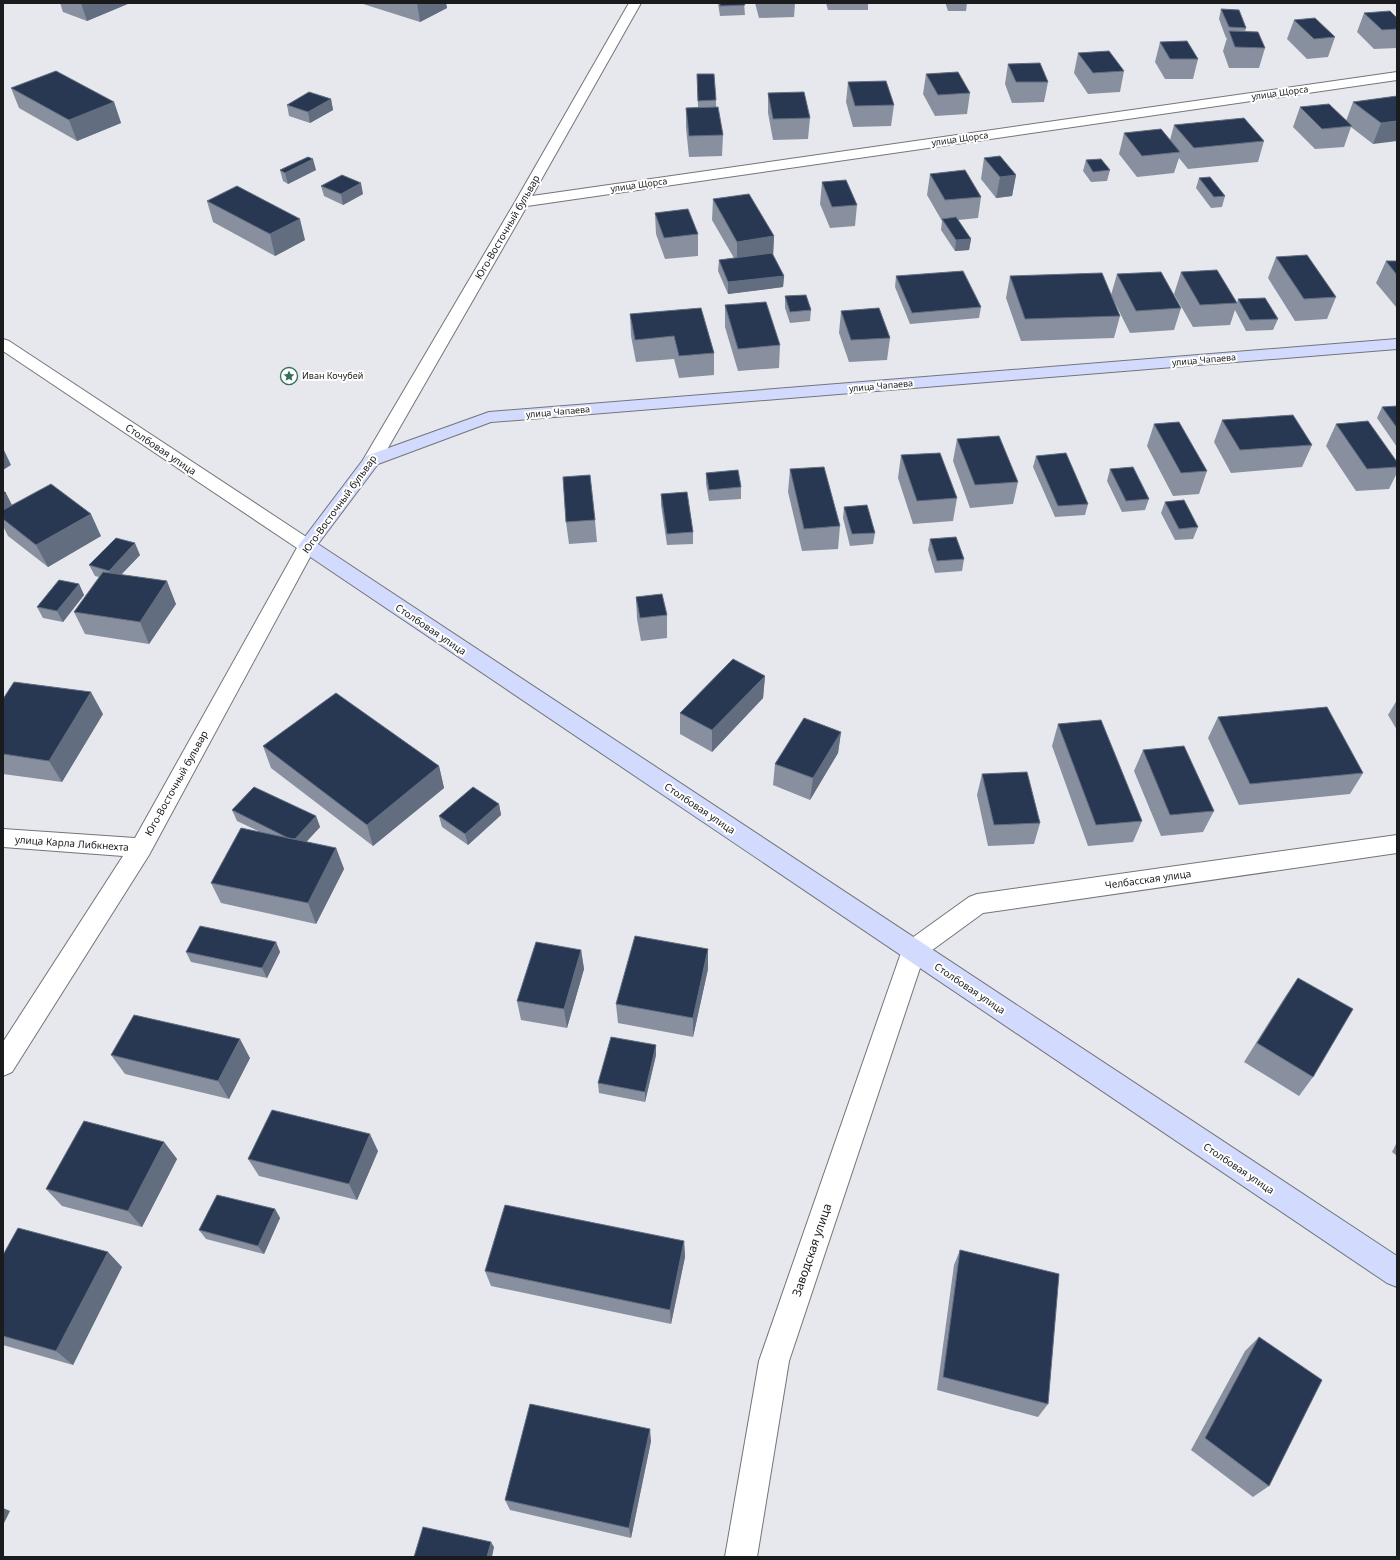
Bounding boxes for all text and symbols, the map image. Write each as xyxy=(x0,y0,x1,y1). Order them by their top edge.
street label: улица Щорса xyxy=(1251,82,1309,103)
street label: улица Щорса xyxy=(931,128,989,149)
street label: Юго-Восточный бульвар xyxy=(471,172,543,282)
street label: улица Щорса xyxy=(610,174,668,195)
street label: улица Чапаева xyxy=(1171,350,1237,369)
place icon: Иван Кочубей xyxy=(279,366,299,386)
place label: Иван Кочубей xyxy=(302,369,363,382)
street label: улица Чапаева xyxy=(848,376,914,395)
street label: улица Чапаева xyxy=(525,402,591,421)
street label: Столбовая улица xyxy=(123,420,199,478)
street label: Юго-Восточный бульвар xyxy=(299,452,379,556)
street label: Столбовая улица xyxy=(393,600,469,658)
street label: Юго-Восточный бульвар xyxy=(141,728,211,838)
street label: Столбовая улица xyxy=(662,779,738,837)
street label: улица Карла Либкнехта xyxy=(15,832,129,854)
street label: Челбасская улица xyxy=(1104,866,1192,892)
street label: Столбовая улица xyxy=(932,959,1008,1017)
street label: Столбовая улица xyxy=(1201,1139,1277,1197)
street label: Заводская улица xyxy=(788,1201,835,1299)

